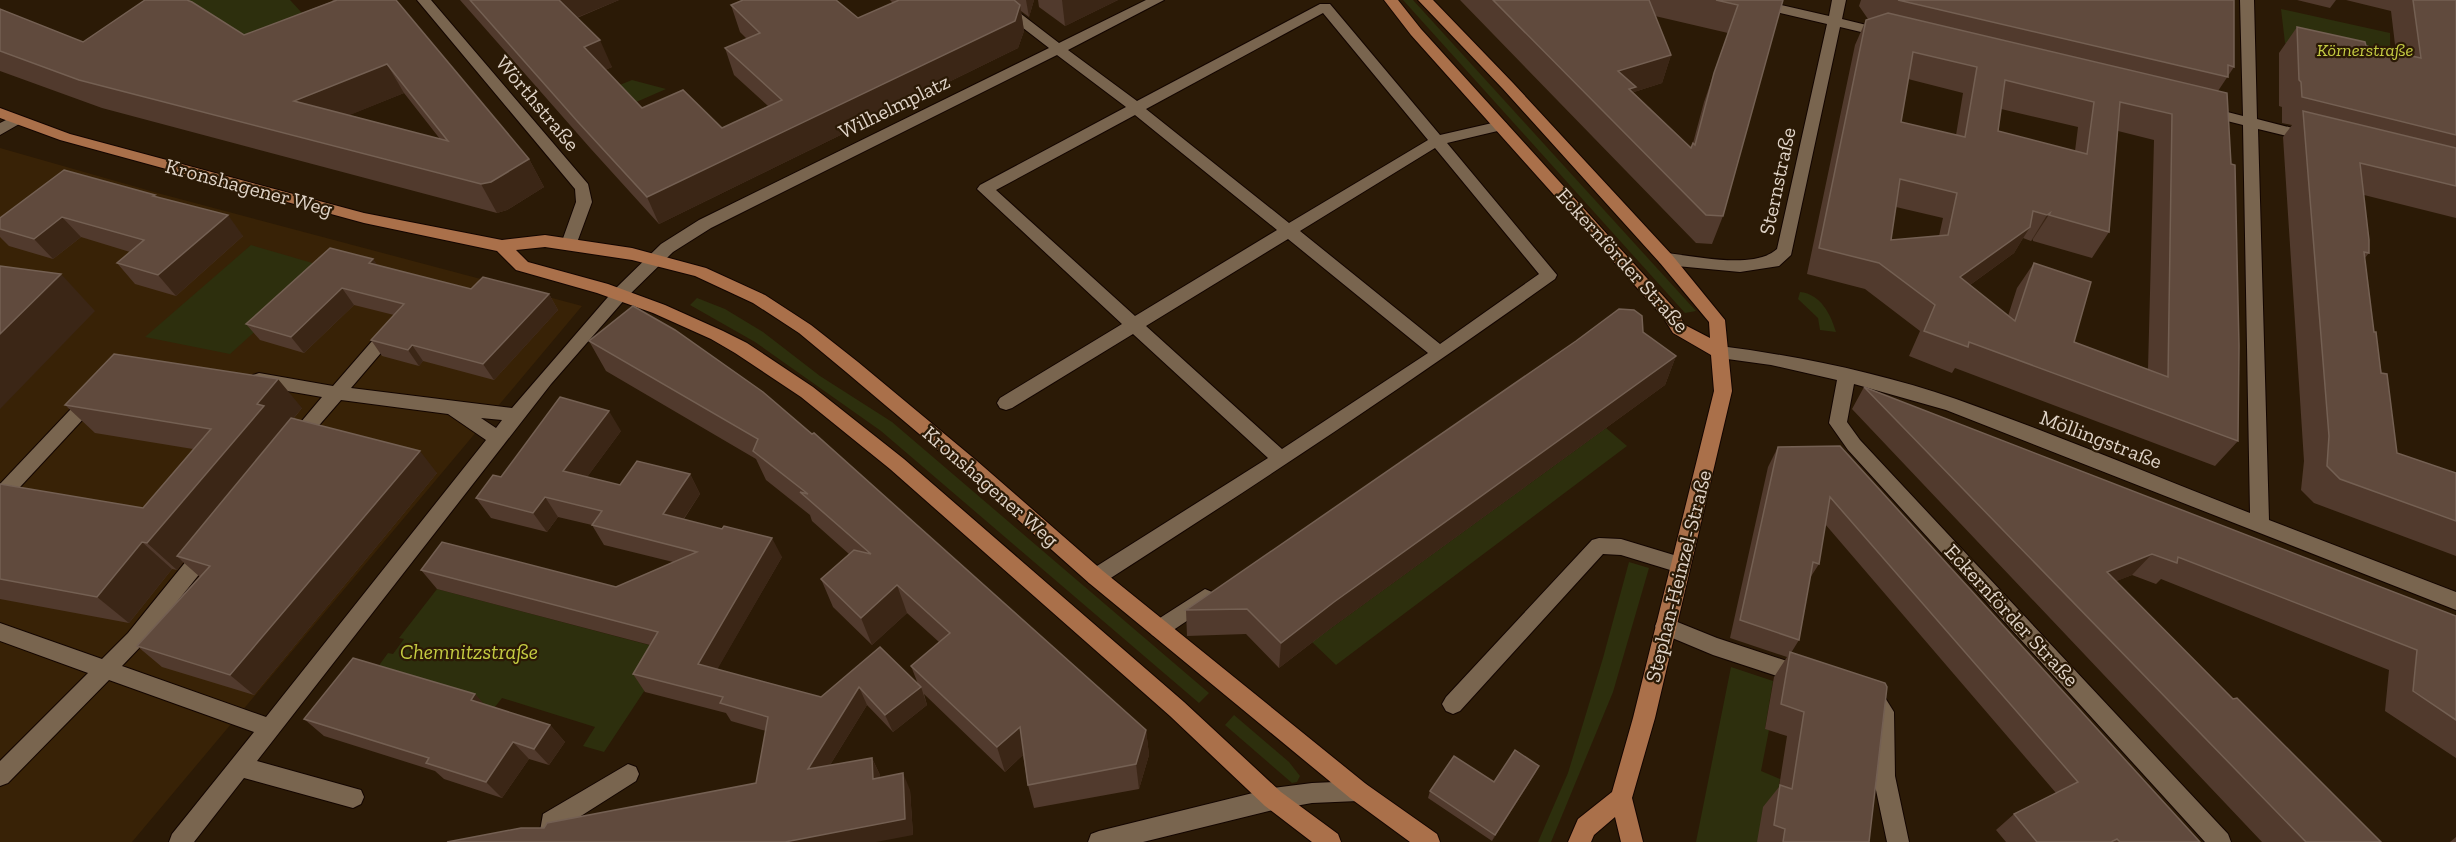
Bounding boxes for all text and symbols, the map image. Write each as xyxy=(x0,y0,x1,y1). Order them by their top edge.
park label: Körnerstraße xyxy=(2317,39,2413,61)
street label: Wörthstraße xyxy=(491,50,585,156)
street label: Wilhelmplatz xyxy=(834,68,954,144)
street label: Sternstraße xyxy=(1753,125,1801,237)
street label: Kronshagener Weg xyxy=(163,153,336,221)
street label: Eckernförder Straße xyxy=(1552,183,1694,337)
street label: Möllingstraße xyxy=(2036,404,2166,474)
street label: Kronshagener Weg xyxy=(918,420,1065,552)
street label: Stephan-Heinzel-Straße xyxy=(1640,467,1716,685)
street label: Eckernförder Straße xyxy=(1940,539,2085,692)
park label: Chemnitzstraße xyxy=(400,639,538,664)

